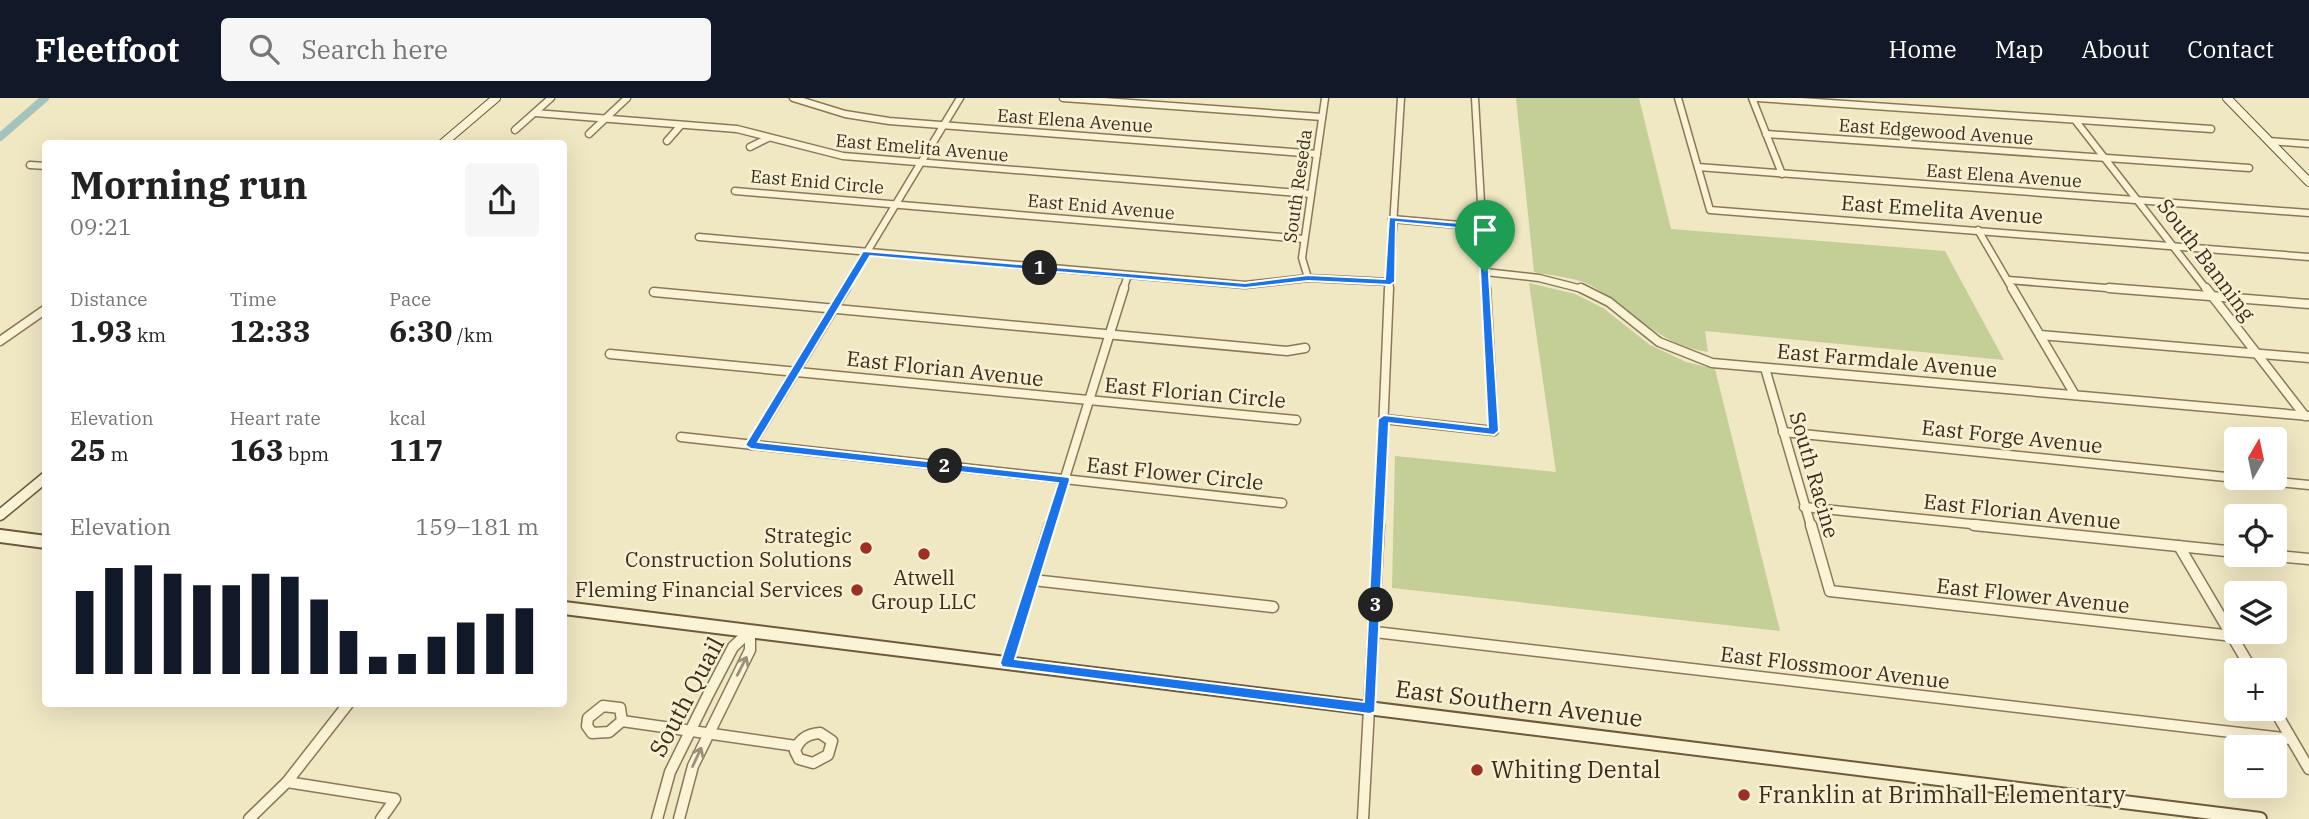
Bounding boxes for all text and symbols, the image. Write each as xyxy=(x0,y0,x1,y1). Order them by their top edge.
search box xyxy=(221,18,711,81)
text: Fleetfoot xyxy=(35,28,179,71)
icon: search xyxy=(245,30,283,68)
text: Search here xyxy=(301,32,448,66)
text: Home xyxy=(1889,33,1957,65)
text: Map xyxy=(1995,33,2043,65)
text: About xyxy=(2081,33,2149,65)
text: Contact xyxy=(2187,33,2274,65)
street label: East Elena Avenue xyxy=(996,104,1154,137)
street label: East Edgewood Avenue xyxy=(1838,113,2034,150)
street label: South Reseda xyxy=(1278,127,1317,244)
street label: East Emelita Avenue xyxy=(835,128,1010,167)
street label: East Elena Avenue xyxy=(1925,159,2083,192)
text: Morning run xyxy=(70,160,308,209)
button: share xyxy=(465,163,539,237)
street label: East Enid Circle xyxy=(749,164,885,199)
street label: East Emelita Avenue xyxy=(1840,188,2044,230)
street label: East Enid Avenue xyxy=(1026,189,1176,224)
street label: South Banning xyxy=(2152,193,2262,327)
pin xyxy=(1455,200,1515,272)
text: 09:21 xyxy=(70,211,132,241)
icon: arrive xyxy=(1466,211,1504,249)
pin: 1 xyxy=(1023,250,1058,286)
text: 1 xyxy=(1034,255,1045,279)
text: Distance xyxy=(70,287,148,311)
text: Time xyxy=(230,287,276,311)
text: Pace xyxy=(389,287,431,311)
text: 1.93 xyxy=(70,311,132,350)
text: 12:33 xyxy=(230,311,311,350)
text: 6:30 xyxy=(389,311,452,350)
text: km xyxy=(132,323,166,347)
text: /km xyxy=(452,323,493,347)
street label: East Farmdale Avenue xyxy=(1776,336,1998,384)
street label: East Florian Avenue xyxy=(845,344,1045,392)
street label: East Florian Circle xyxy=(1103,370,1287,414)
text: Elevation xyxy=(70,406,154,430)
text: Heart rate xyxy=(230,406,321,430)
text: kcal xyxy=(389,406,426,430)
street label: South Racine xyxy=(1784,408,1846,541)
street label: East Forge Avenue xyxy=(1920,413,2104,459)
north arrow xyxy=(2224,427,2287,490)
map controls xyxy=(2224,427,2287,798)
text: 25 xyxy=(70,430,106,469)
text: 163 xyxy=(230,430,284,469)
text: 117 xyxy=(389,430,443,469)
text: m xyxy=(106,442,129,466)
text: bpm xyxy=(284,442,329,466)
pin: 2 xyxy=(928,448,962,484)
street label: East Flower Circle xyxy=(1085,450,1265,496)
text: 2 xyxy=(939,453,950,477)
street label: East Florian Avenue xyxy=(1922,487,2122,535)
button: locate xyxy=(2224,504,2287,567)
text: Elevation xyxy=(70,511,171,541)
text: 159–181 m xyxy=(415,511,539,541)
place label: Strategic Construction Solutions xyxy=(625,521,852,573)
marker: Strategic Construction Solutions xyxy=(858,540,874,556)
marker: Atwell Group LLC xyxy=(916,546,932,562)
place label: Atwell Group LLC xyxy=(871,563,977,615)
street label: East Flower Avenue xyxy=(1935,571,2131,619)
place label: Fleming Financial Services xyxy=(575,575,843,603)
button: layers xyxy=(2224,581,2287,644)
marker: Fleming Financial Services xyxy=(849,582,865,598)
pin: 3 xyxy=(1358,588,1394,622)
text: 3 xyxy=(1370,592,1381,616)
street label: South Quail xyxy=(641,631,731,762)
street label: East Flossmoor Avenue xyxy=(1719,639,1951,695)
one-way arrow xyxy=(735,656,749,677)
button: + xyxy=(2224,658,2287,721)
street label: East Southern Avenue xyxy=(1394,672,1645,734)
button: − xyxy=(2224,735,2287,798)
one-way arrow xyxy=(691,747,704,768)
place label: Whiting Dental xyxy=(1491,753,1661,785)
marker: Whiting Dental xyxy=(1469,762,1485,778)
place label: Franklin at Brimhall Elementary xyxy=(1758,778,2126,810)
marker: Franklin at Brimhall Elementary xyxy=(1736,787,1752,803)

